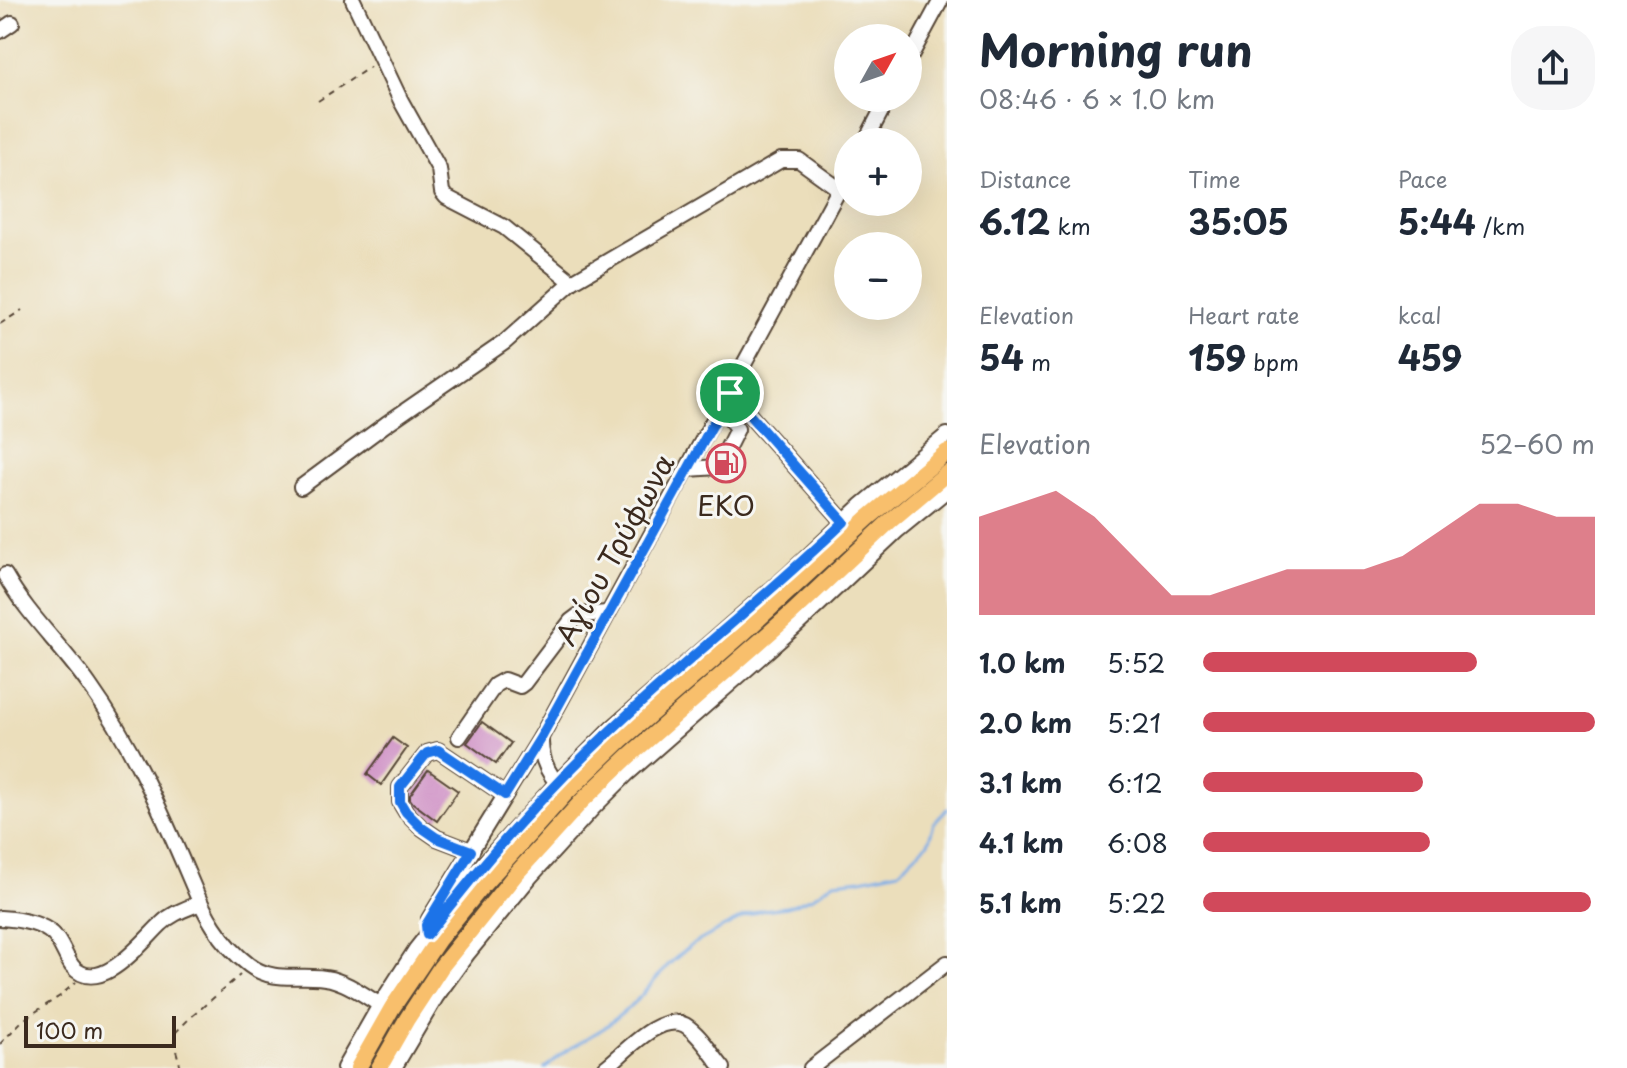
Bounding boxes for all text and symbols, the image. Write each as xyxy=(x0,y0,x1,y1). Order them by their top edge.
text: Morning run xyxy=(979,16,1253,82)
north arrow xyxy=(834,24,922,112)
map controls xyxy=(834,24,922,320)
button: share xyxy=(1511,26,1595,110)
text: 08:46 · 6 × 1.0 km xyxy=(979,79,1215,118)
button: + xyxy=(834,128,922,216)
text: Distance xyxy=(979,162,1071,195)
text: Time xyxy=(1188,162,1240,195)
text: Pace xyxy=(1398,162,1447,195)
text: 6.12 xyxy=(979,195,1050,247)
text: 35:05 xyxy=(1188,195,1289,247)
text: 5:44 xyxy=(1398,195,1476,247)
text: km xyxy=(1050,209,1091,242)
text: /km xyxy=(1476,209,1525,242)
button: − xyxy=(834,232,922,320)
text: Elevation xyxy=(979,298,1074,331)
text: Heart rate xyxy=(1188,298,1299,331)
text: kcal xyxy=(1398,298,1442,331)
text: 54 xyxy=(979,331,1024,383)
text: 159 xyxy=(1188,331,1246,383)
text: 459 xyxy=(1398,331,1462,383)
text: m xyxy=(1024,345,1051,378)
text: bpm xyxy=(1246,345,1299,378)
pin xyxy=(696,359,764,427)
icon: arrive xyxy=(708,371,752,415)
text: Elevation xyxy=(979,424,1091,463)
text: 52–60 m xyxy=(1479,424,1595,463)
fuel station icon: EKO xyxy=(705,442,747,484)
street label: Αγίου Τρύφωνα xyxy=(544,445,684,653)
place label: EKO xyxy=(697,483,755,526)
text: 1.0 km xyxy=(979,643,1066,682)
text: 5:52 xyxy=(1107,643,1165,682)
text: 2.0 km xyxy=(979,703,1072,742)
text: 5:21 xyxy=(1107,703,1161,742)
text: 3.1 km xyxy=(979,763,1062,802)
text: 6:12 xyxy=(1107,763,1163,802)
text: 4.1 km xyxy=(979,823,1064,862)
text: 6:08 xyxy=(1107,823,1168,862)
text: 5.1 km xyxy=(979,883,1062,922)
text: 5:22 xyxy=(1107,883,1166,922)
scale bar xyxy=(24,1012,176,1048)
text: 100 m xyxy=(36,1013,103,1046)

